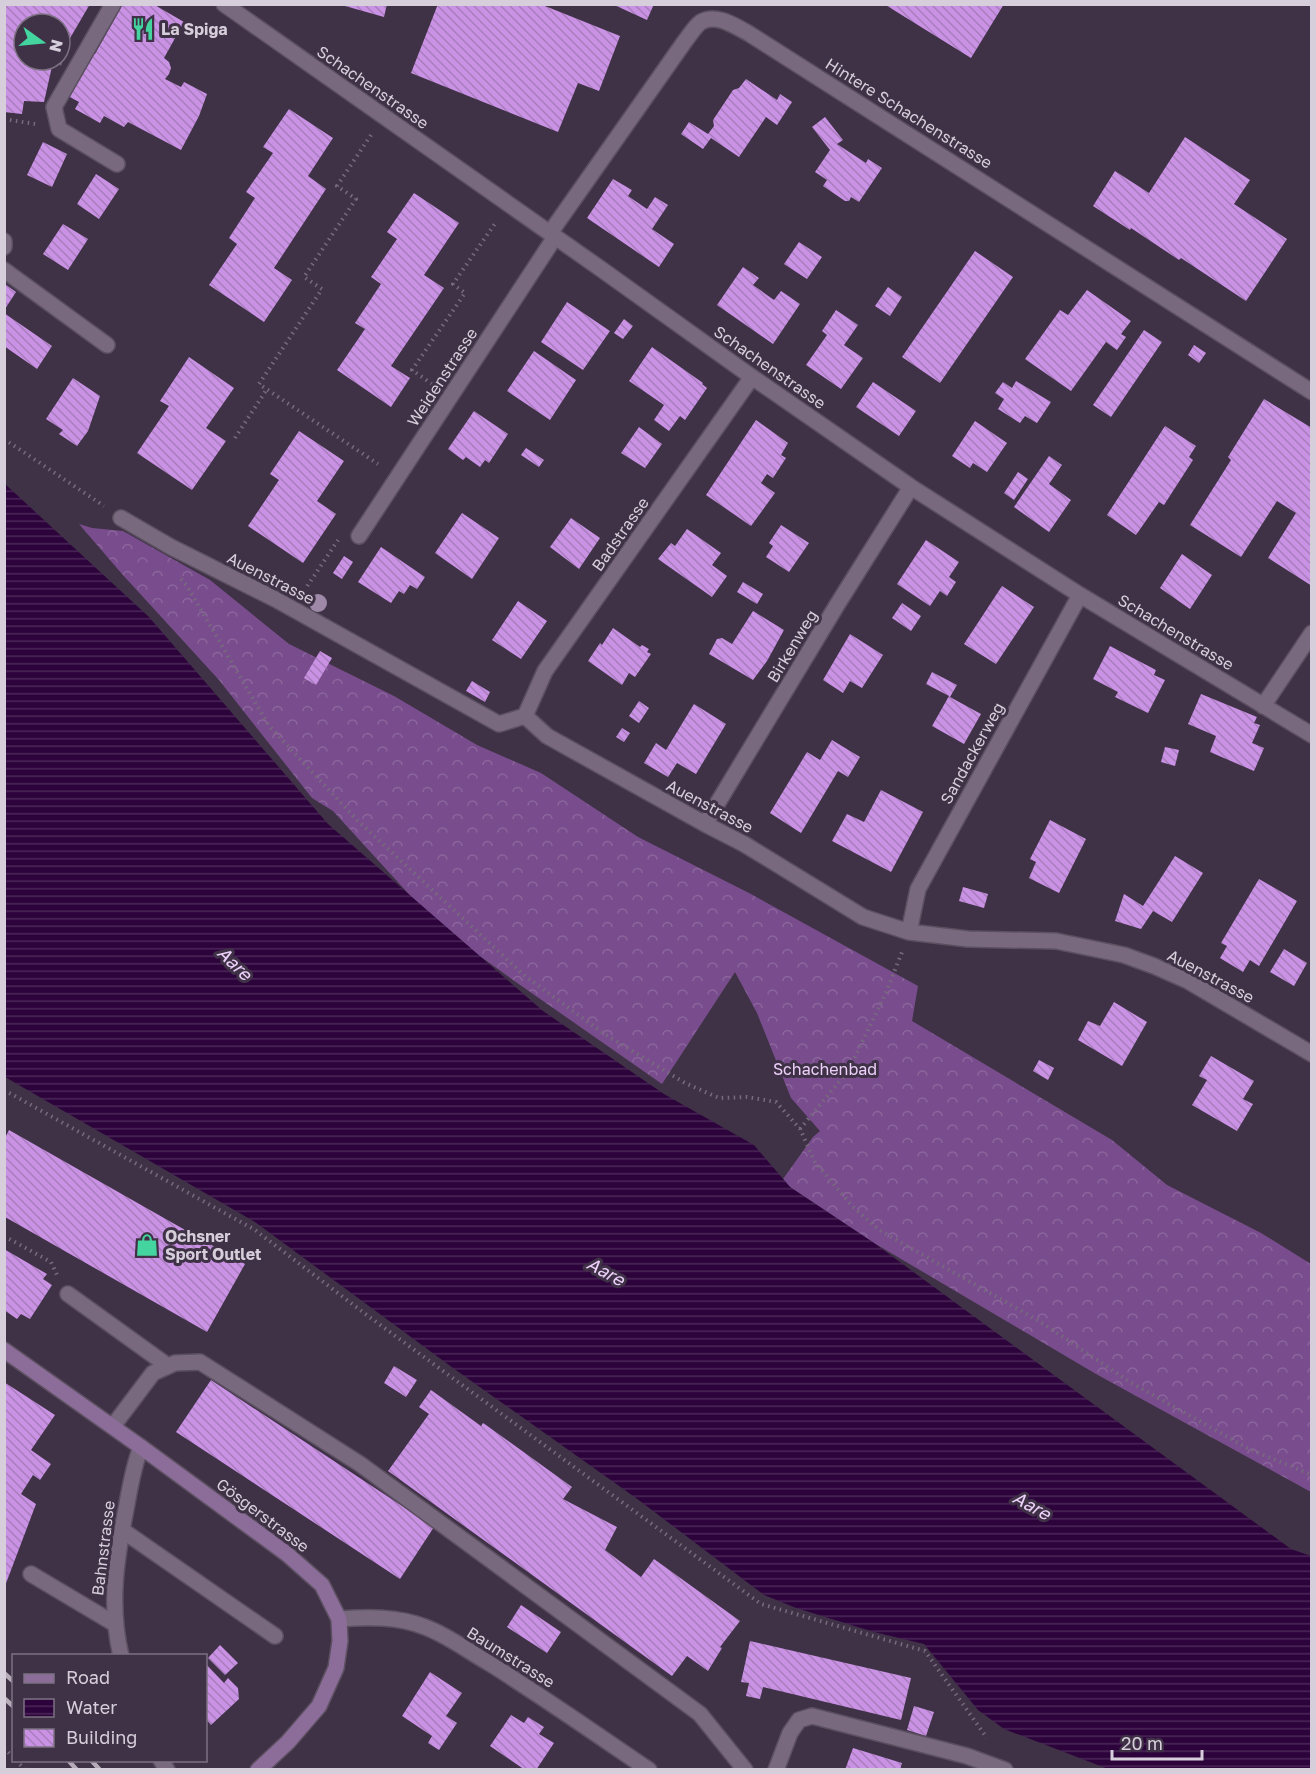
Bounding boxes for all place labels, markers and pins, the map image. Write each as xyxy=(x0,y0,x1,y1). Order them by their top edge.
restaurant icon: La Spiga xyxy=(130,16,156,42)
place label: La Spiga xyxy=(161,19,228,39)
place label: Ochsner Sport Outlet xyxy=(165,1226,261,1264)
shop icon: Ochsner Sport Outlet xyxy=(134,1232,160,1258)

